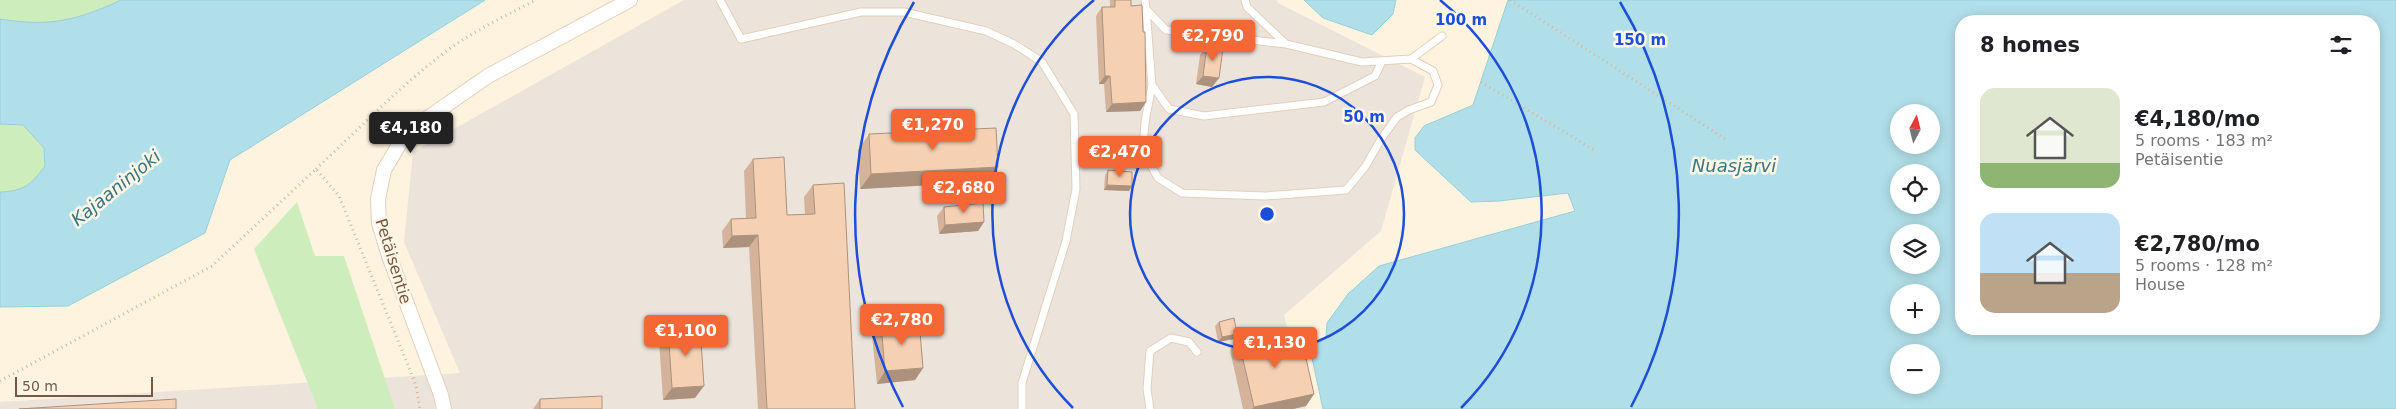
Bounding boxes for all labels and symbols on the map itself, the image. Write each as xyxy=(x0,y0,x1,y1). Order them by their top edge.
text: 100 m xyxy=(1435,11,1487,29)
pin: €2,790 xyxy=(1172,20,1254,62)
text: 150 m xyxy=(1614,31,1666,49)
north arrow xyxy=(1890,104,1940,154)
pin: €1,270 xyxy=(892,108,974,151)
text: 50 m xyxy=(1343,108,1385,126)
pin: €4,180 xyxy=(370,112,452,154)
pin: €2,470 xyxy=(1079,136,1161,178)
water label: Kajaaninjoki xyxy=(67,145,164,230)
water label: Nuasjärvi xyxy=(1692,155,1776,176)
pin: €2,680 xyxy=(923,172,1005,214)
centre of rings xyxy=(1258,205,1276,223)
street label: Petäisentie xyxy=(372,216,416,306)
pin: €2,780 xyxy=(861,304,943,346)
pin: €1,100 xyxy=(645,314,727,357)
pin: €1,130 xyxy=(1234,326,1316,369)
scale bar xyxy=(15,374,152,397)

